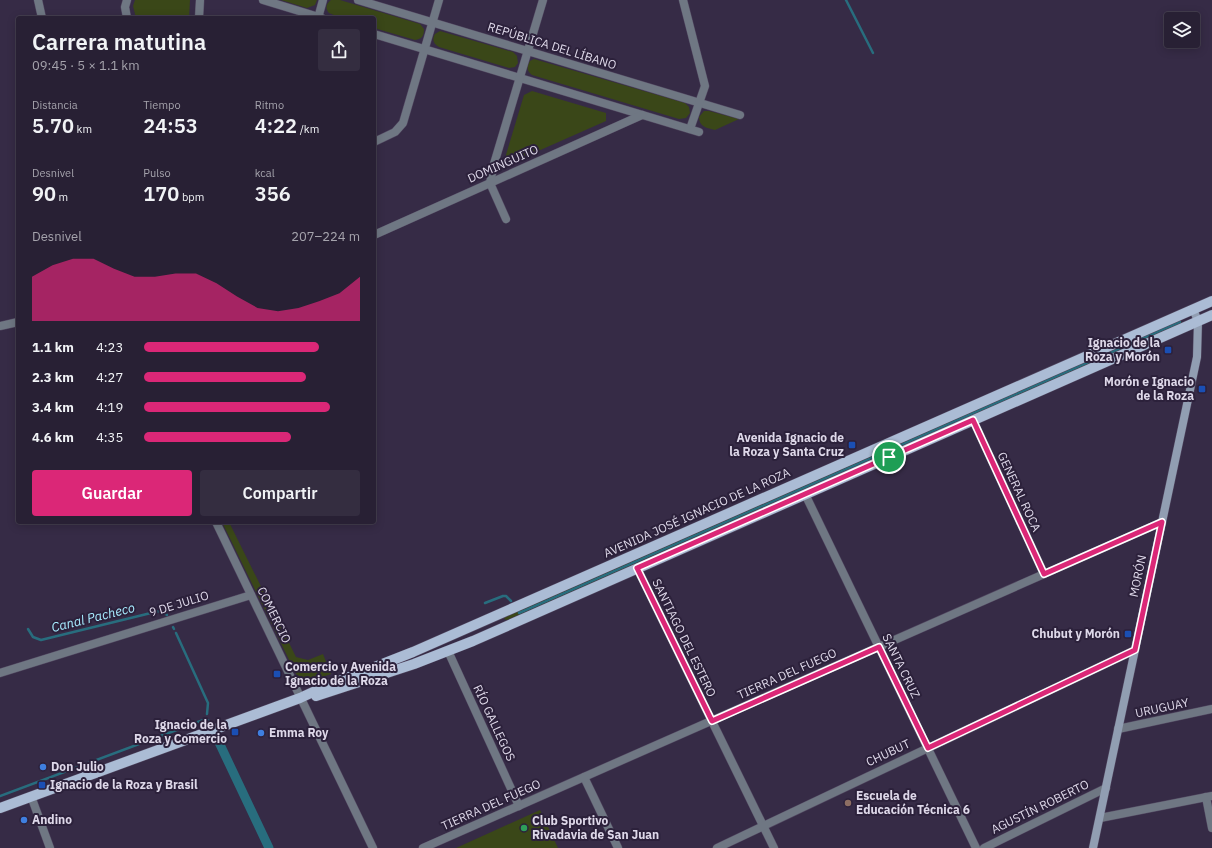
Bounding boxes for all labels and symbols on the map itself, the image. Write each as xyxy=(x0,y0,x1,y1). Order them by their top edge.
street label: REPÚBLICA DEL LÍBANO xyxy=(486,19,618,72)
street label: DOMINGUITO xyxy=(465,141,541,186)
place label: Ignacio de la Roza y Morón xyxy=(1085,335,1160,364)
marker: Ignacio de la Roza y Morón xyxy=(1163,345,1173,355)
place label: Morón e Ignacio de la Roza xyxy=(1104,374,1194,403)
marker: Morón e Ignacio de la Roza xyxy=(1197,384,1207,394)
place label: Avenida Ignacio de la Roza y Santa Cruz xyxy=(729,430,844,459)
marker: Avenida Ignacio de la Roza y Santa Cruz xyxy=(847,440,857,450)
pin xyxy=(872,440,906,474)
street label: GENERAL ROCA xyxy=(994,450,1045,534)
street label: AVENIDA JOSÉ IGNACIO DE LA ROZA xyxy=(601,464,793,561)
street label: MORÓN xyxy=(1126,553,1149,598)
street label: SANTIAGO DEL ESTERO xyxy=(649,576,720,699)
street label: COMERCIO xyxy=(254,584,295,645)
street label: 9 DE JULIO xyxy=(147,587,210,620)
water label: Canal Pacheco xyxy=(50,599,137,636)
place label: Chubut y Morón xyxy=(1031,626,1120,641)
marker: Chubut y Morón xyxy=(1123,629,1133,639)
street label: SANTA CRUZ xyxy=(879,631,924,700)
street label: TIERRA DEL FUEGO xyxy=(735,645,839,702)
place label: Comercio y Avenida Ignacio de la Roza xyxy=(285,659,396,688)
marker: Comercio y Avenida Ignacio de la Roza xyxy=(272,669,282,679)
street label: RÍO GALLEGOS xyxy=(470,682,519,763)
street label: URUGUAY xyxy=(1134,695,1190,720)
place label: Ignacio de la Roza y Comercio xyxy=(134,717,227,746)
place label: Emma Roy xyxy=(269,725,329,740)
marker: Ignacio de la Roza y Comercio xyxy=(230,727,240,737)
marker: Emma Roy xyxy=(256,728,266,738)
street label: CHUBUT xyxy=(863,736,912,769)
place label: Don Julio xyxy=(51,759,104,774)
marker: Don Julio xyxy=(38,762,48,772)
street label: TIERRA DEL FUEGO xyxy=(439,776,543,833)
street label: AGUSTÍN ROBERTO xyxy=(988,776,1091,837)
place label: Ignacio de la Roza y Brasil xyxy=(50,777,198,792)
marker: Ignacio de la Roza y Brasil xyxy=(37,780,47,790)
place label: Escuela de Educación Técnica 6 xyxy=(856,788,970,817)
marker: Escuela de Educación Técnica 6 xyxy=(843,798,853,808)
place label: Andino xyxy=(32,812,72,827)
place label: Club Sportivo Rivadavia de San Juan xyxy=(532,813,659,842)
marker: Andino xyxy=(19,815,29,825)
marker: Club Sportivo Rivadavia de San Juan xyxy=(519,823,529,833)

